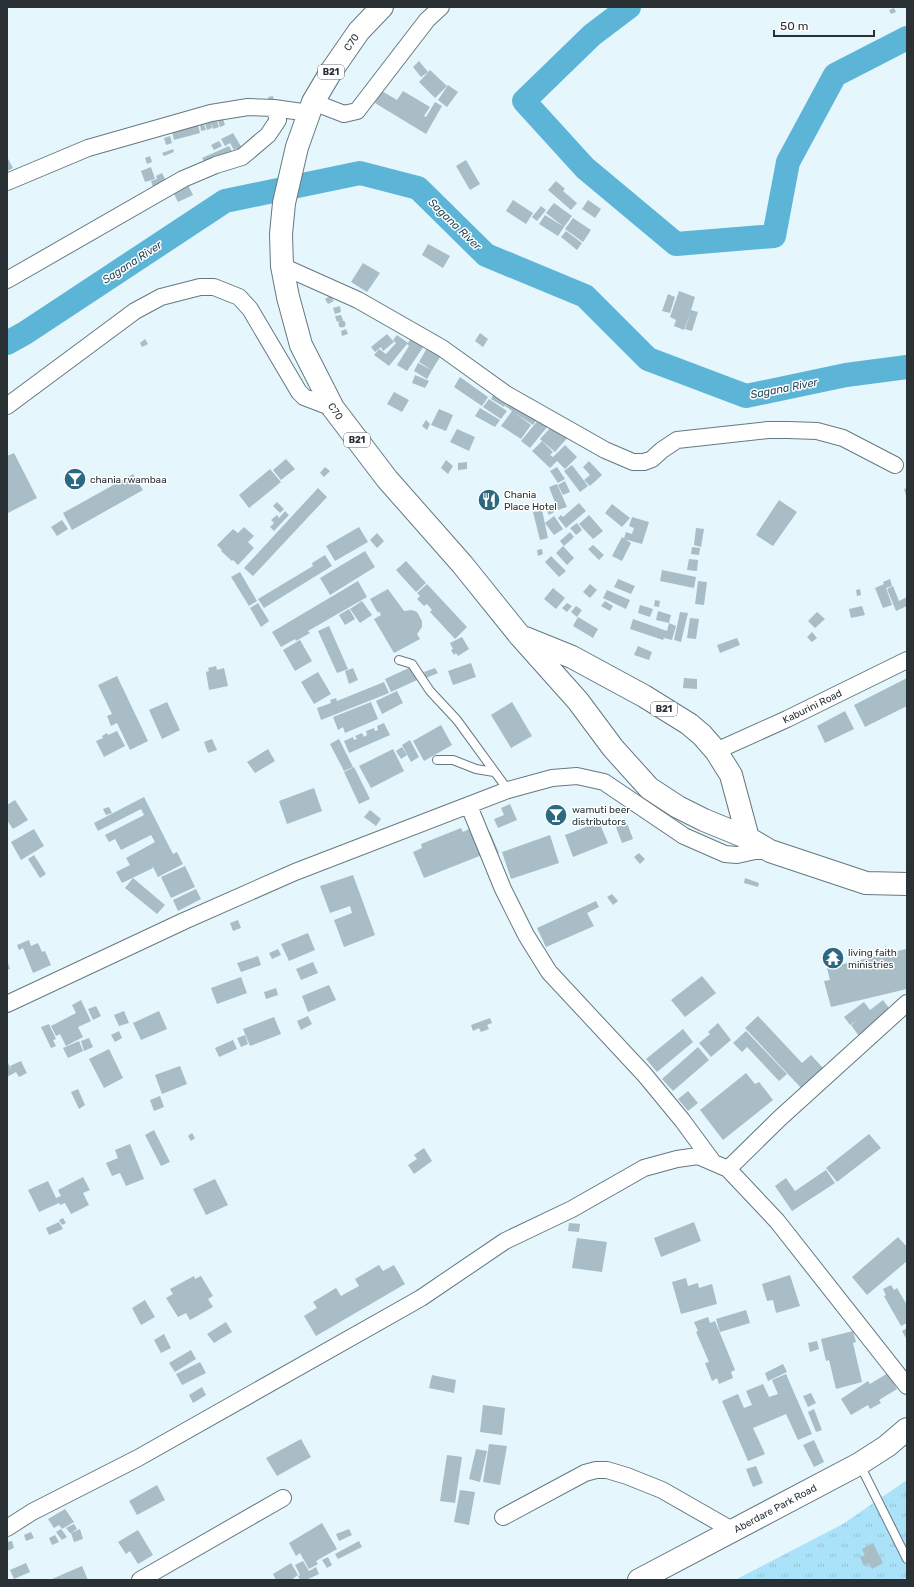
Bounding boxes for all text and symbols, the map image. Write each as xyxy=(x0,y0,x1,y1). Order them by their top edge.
scale bar xyxy=(774,12,874,38)
text: 50 m xyxy=(780,19,808,33)
street label: C70 xyxy=(342,32,362,53)
road number: B21 xyxy=(318,65,344,79)
water label: Sagana River xyxy=(426,196,484,253)
water label: Sagana River xyxy=(100,238,165,286)
water label: Sagana River xyxy=(749,375,820,401)
street label: C70 xyxy=(325,401,345,422)
road number: B21 xyxy=(344,433,370,447)
bar icon: chania rwambaa xyxy=(62,466,88,492)
place label: chania rwambaa xyxy=(90,474,167,486)
restaurant icon: Chania Place Hotel xyxy=(476,487,502,513)
place label: Chania Place Hotel xyxy=(504,489,557,513)
street label: Kaburini Road xyxy=(781,687,844,726)
road number: B21 xyxy=(651,702,677,716)
bar icon: wamuti beer distributors xyxy=(543,802,569,828)
place label: wamuti beer distributors xyxy=(572,804,630,828)
temple icon: living faith ministries xyxy=(820,945,846,971)
place label: living faith ministries xyxy=(848,947,897,971)
street label: Aberdare Park Road xyxy=(732,1482,819,1536)

